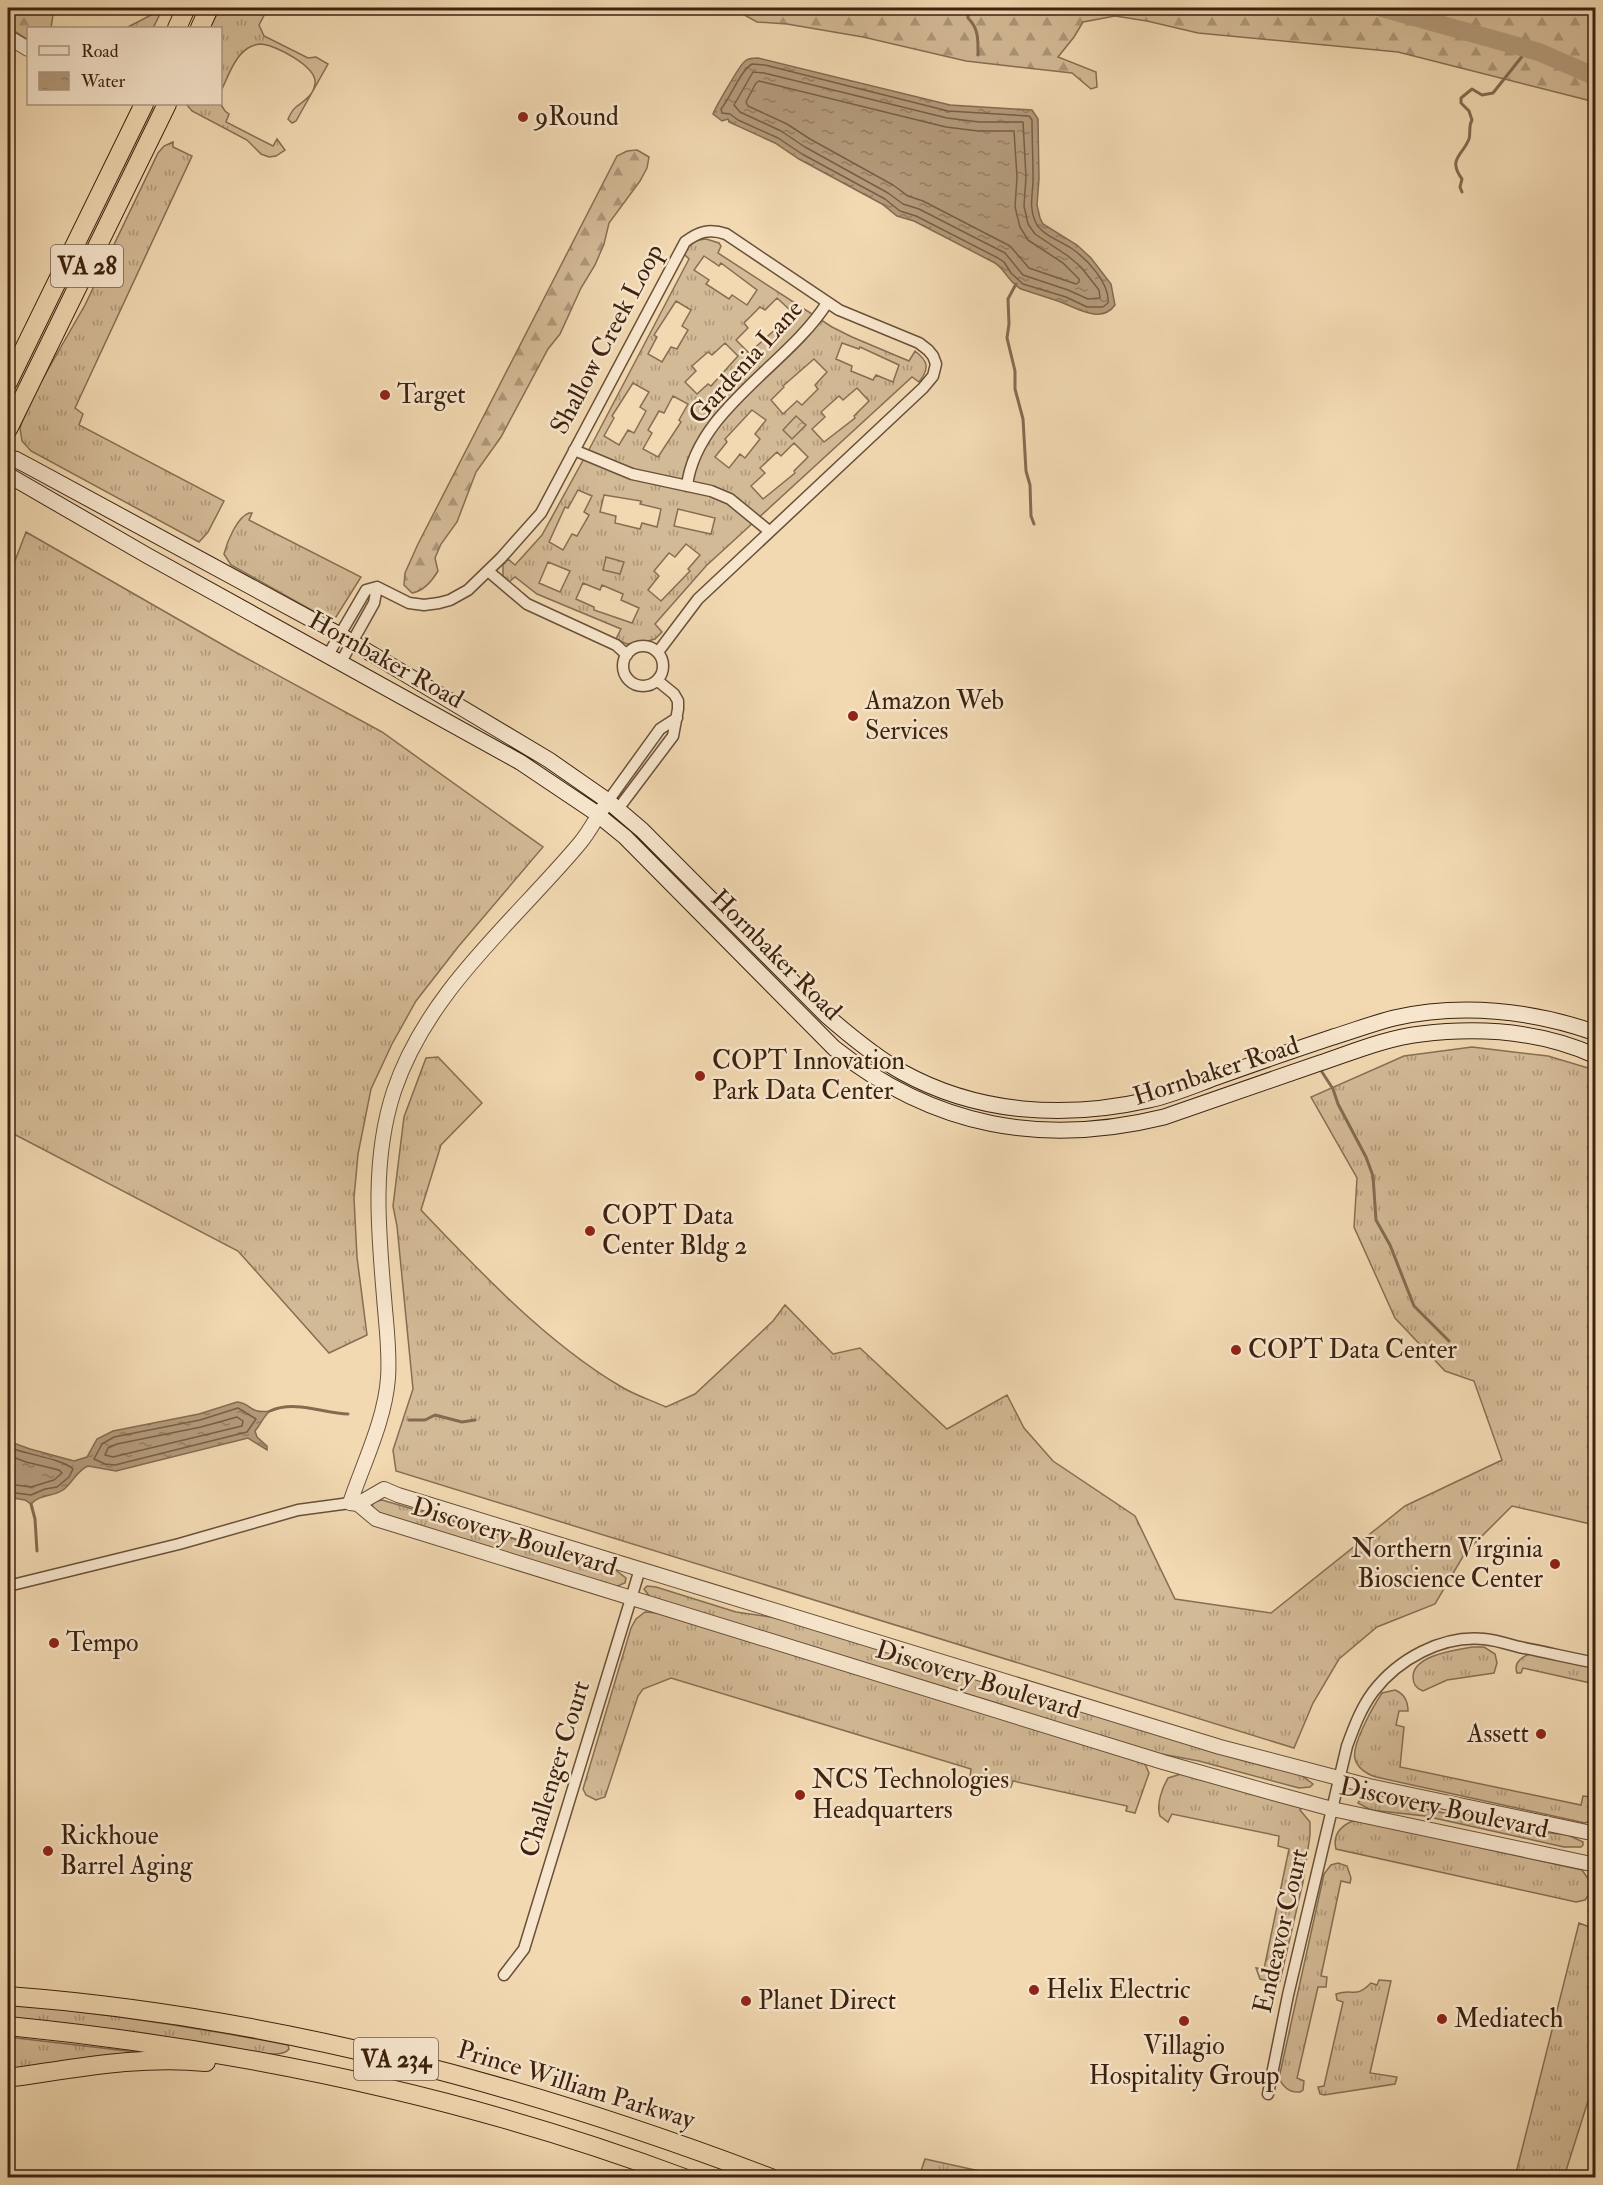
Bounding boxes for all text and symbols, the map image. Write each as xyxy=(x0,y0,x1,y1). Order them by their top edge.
legend xyxy=(27,27,222,105)
text: Road xyxy=(81,40,119,63)
text: Water xyxy=(80,70,125,93)
place label: 9Round xyxy=(533,101,619,133)
marker: 9Round xyxy=(516,110,530,124)
street label: Shallow Creek Loop xyxy=(543,238,672,440)
road number: VA 28 xyxy=(51,245,123,287)
street label: Gardenia Lane xyxy=(682,293,810,431)
place label: Target xyxy=(397,379,466,411)
marker: Target xyxy=(378,388,392,402)
street label: Hornbaker Road xyxy=(303,604,469,716)
place label: Amazon Web Services xyxy=(864,685,1004,747)
marker: Amazon Web Services xyxy=(846,709,860,723)
street label: Hornbaker Road xyxy=(704,883,848,1027)
street label: Hornbaker Road xyxy=(1129,1029,1303,1113)
place label: COPT Innovation Park Data Center xyxy=(712,1045,905,1107)
marker: COPT Innovation Park Data Center xyxy=(693,1069,707,1083)
place label: COPT Data Center Bldg 2 xyxy=(602,1200,747,1262)
marker: COPT Data Center Bldg 2 xyxy=(583,1224,597,1238)
place label: COPT Data Center xyxy=(1248,1334,1457,1366)
marker: COPT Data Center xyxy=(1229,1343,1243,1357)
street label: Discovery Boulevard xyxy=(408,1491,621,1583)
place label: Northern Virginia Bioscience Center xyxy=(1351,1533,1543,1595)
marker: Northern Virginia Bioscience Center xyxy=(1548,1557,1562,1571)
place label: Tempo xyxy=(66,1627,139,1660)
street label: Discovery Boulevard xyxy=(872,1634,1085,1726)
marker: Tempo xyxy=(47,1636,61,1650)
street label: Challenger Court xyxy=(513,1677,597,1861)
place label: Assett xyxy=(1466,1718,1529,1750)
marker: Assett xyxy=(1534,1727,1548,1741)
place label: NCS Technologies Headquarters xyxy=(812,1764,1009,1826)
street label: Discovery Boulevard xyxy=(1337,1770,1552,1846)
marker: NCS Technologies Headquarters xyxy=(793,1788,807,1802)
place label: Rickhoue Barrel Aging xyxy=(60,1820,194,1882)
marker: Rickhoue Barrel Aging xyxy=(41,1844,55,1858)
street label: Endeavor Court xyxy=(1247,1846,1315,2016)
place label: Helix Electric xyxy=(1046,1974,1191,2006)
marker: Helix Electric xyxy=(1027,1983,1041,1997)
place label: Planet Direct xyxy=(758,1985,896,2017)
marker: Planet Direct xyxy=(739,1994,753,2008)
place label: Mediatech xyxy=(1454,2003,1564,2035)
marker: Mediatech xyxy=(1435,2012,1449,2026)
marker: Villagio Hospitality Group xyxy=(1177,2014,1191,2028)
place label: Villagio Hospitality Group xyxy=(1089,2030,1279,2093)
street label: Prince William Parkway xyxy=(453,2034,699,2137)
road number: VA 234 xyxy=(354,2038,438,2080)

